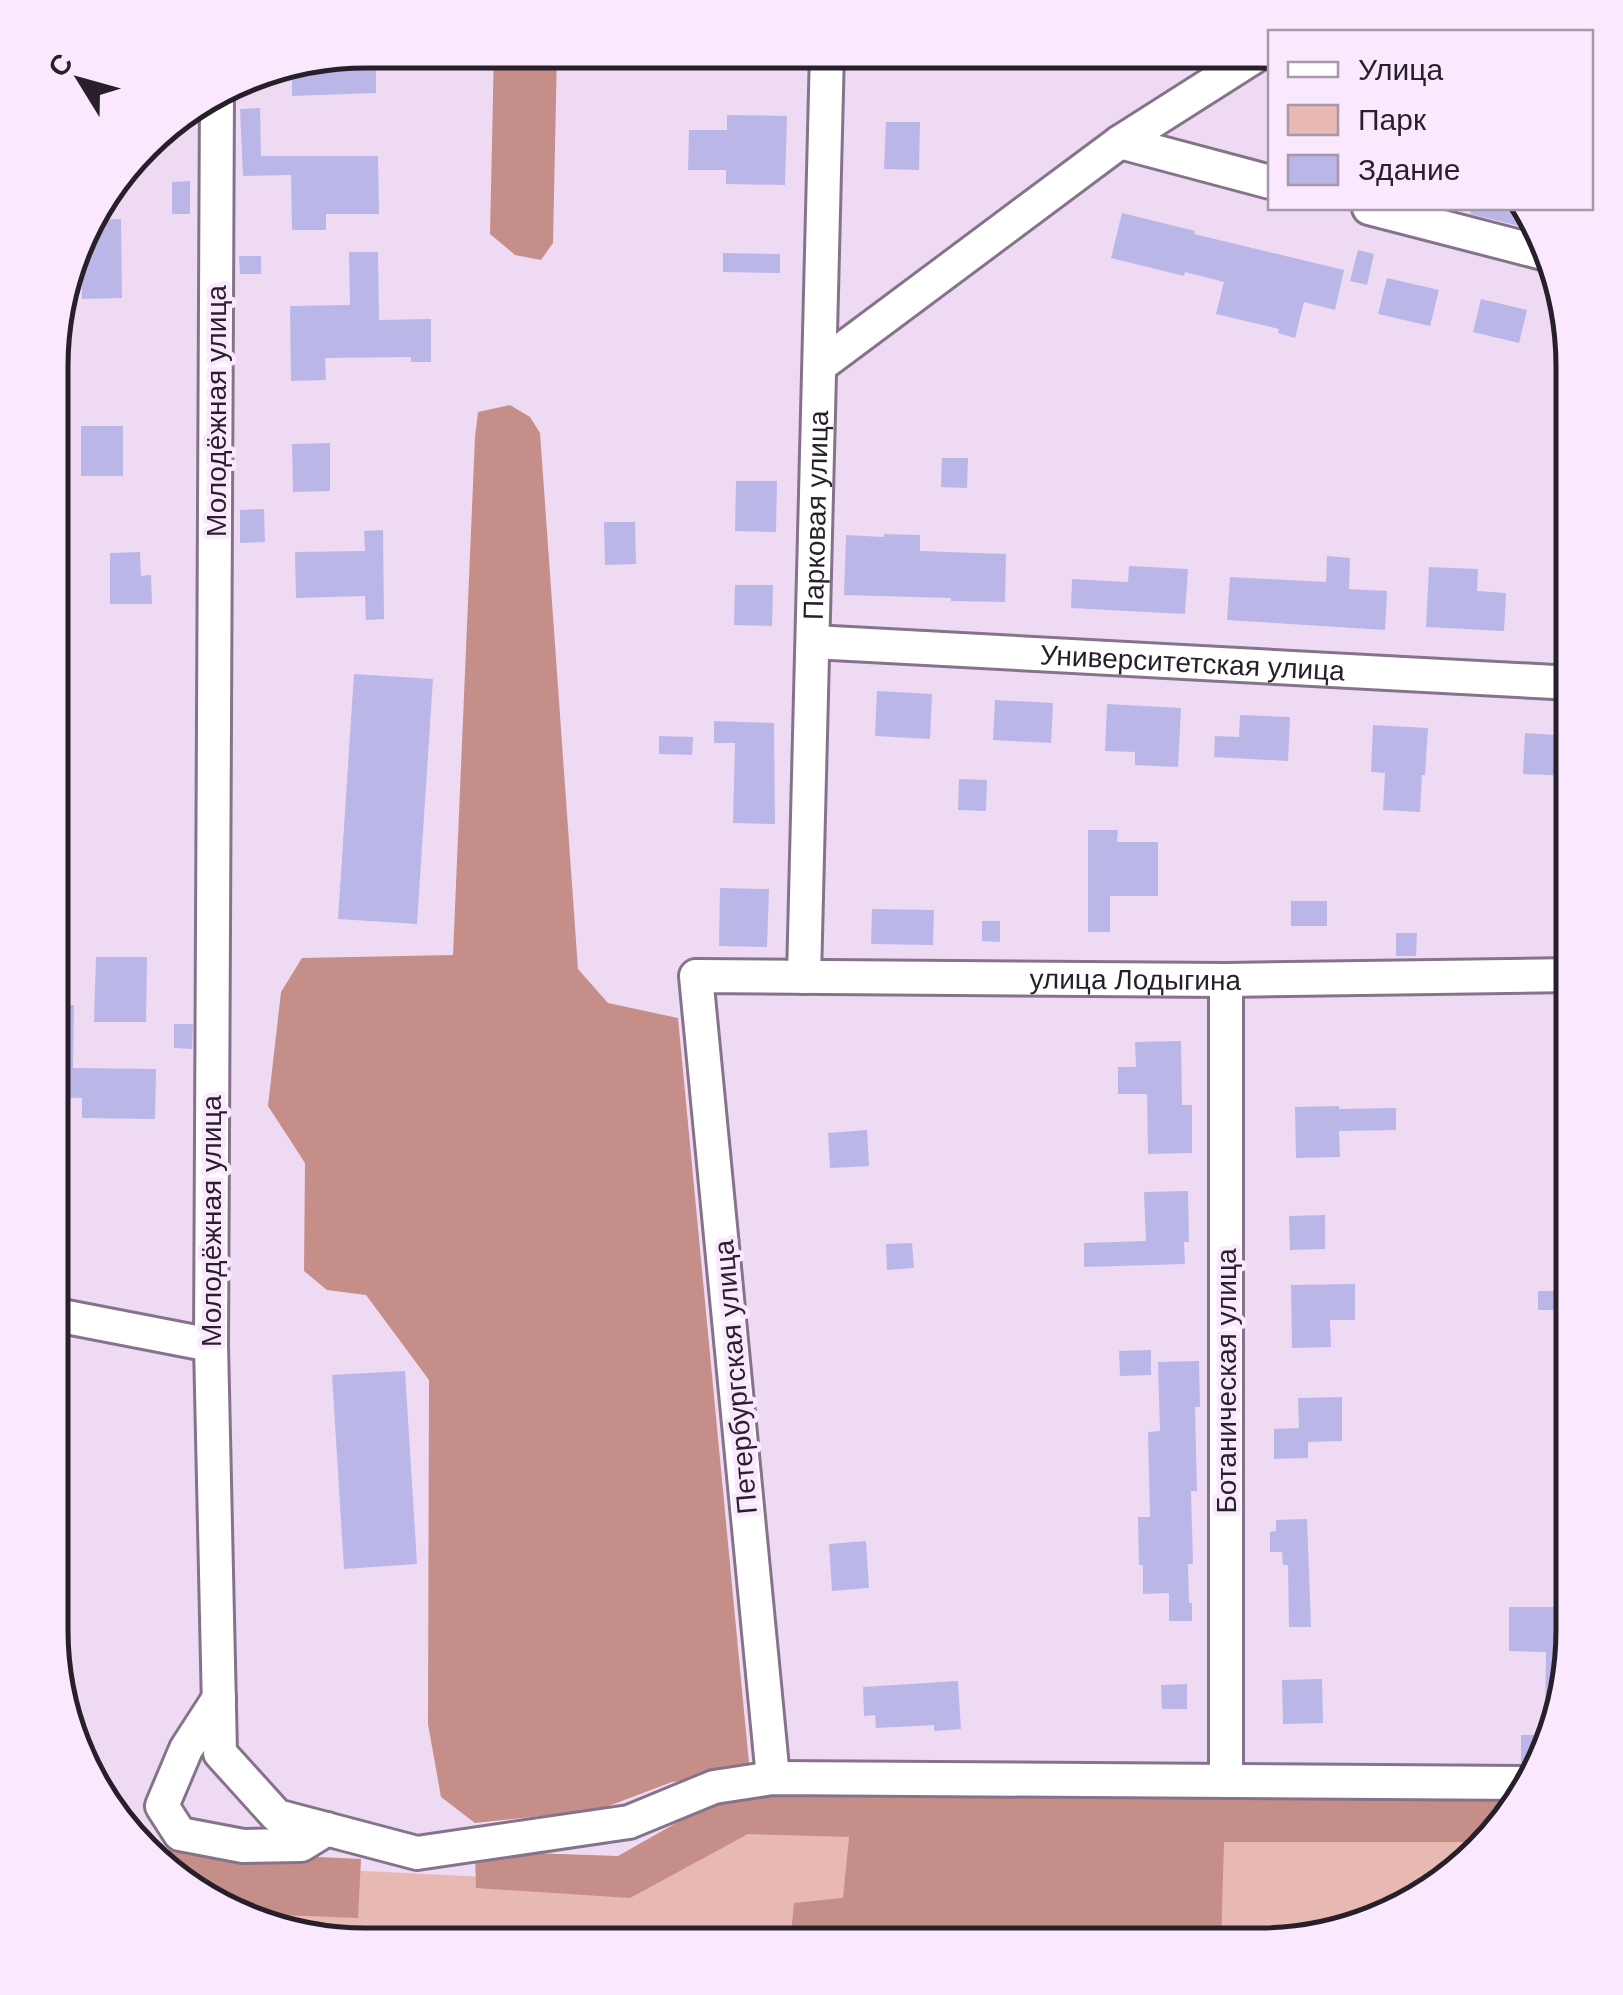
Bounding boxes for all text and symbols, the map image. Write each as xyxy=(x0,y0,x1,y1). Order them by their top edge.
north arrow xyxy=(30,30,130,130)
legend xyxy=(1268,30,1593,210)
text: С xyxy=(42,48,79,83)
text: Улица xyxy=(1358,53,1443,86)
text: Парк xyxy=(1358,103,1427,136)
text: Здание xyxy=(1358,153,1460,186)
street label: Молодёжная улица xyxy=(201,285,232,537)
street label: Парковая улица xyxy=(798,410,834,620)
street label: Университетская улица xyxy=(1039,639,1346,687)
street label: улица Лодыгина xyxy=(1029,964,1242,996)
street label: Молодёжная улица xyxy=(196,1095,227,1347)
street label: Петербургская улица xyxy=(708,1238,763,1515)
street label: Ботаническая улица xyxy=(1211,1248,1242,1514)

